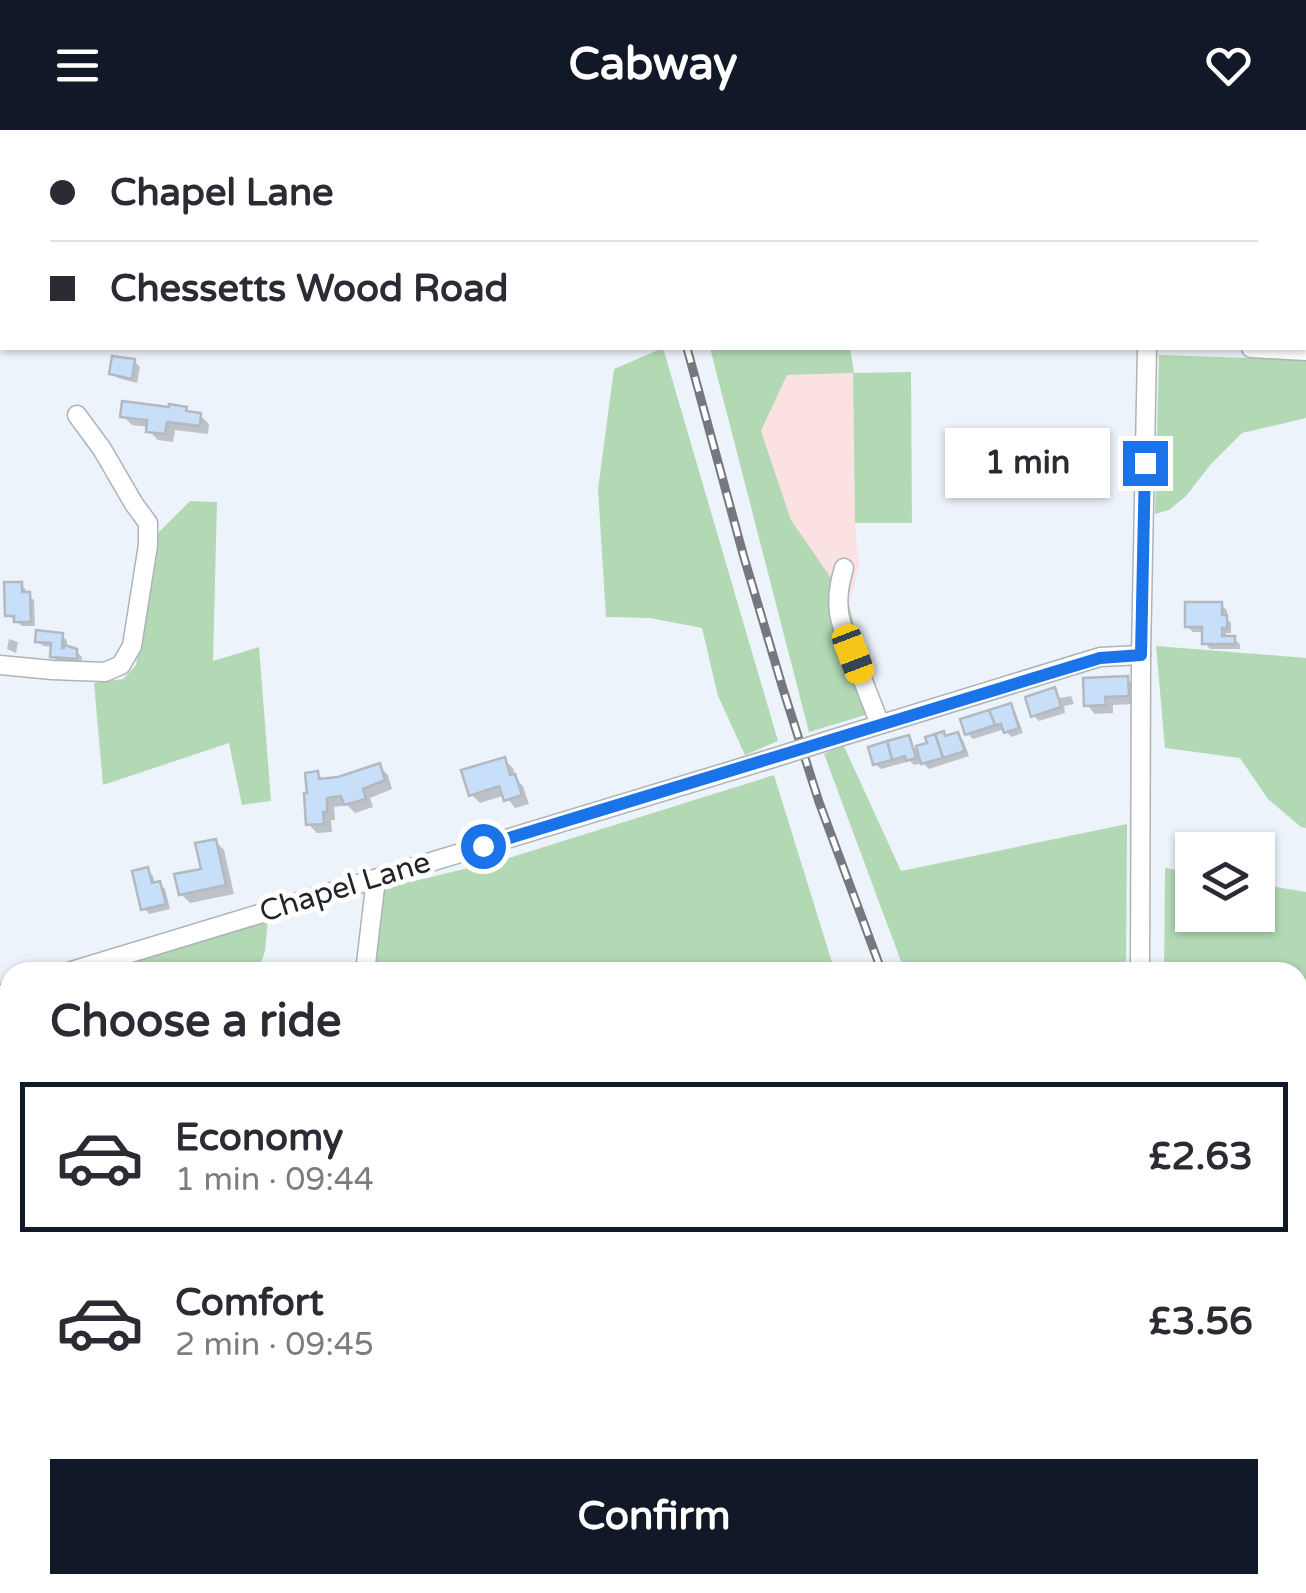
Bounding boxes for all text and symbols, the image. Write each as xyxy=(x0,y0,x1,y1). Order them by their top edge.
icon: menu xyxy=(50,38,105,93)
text: Cabway xyxy=(568,38,738,92)
icon: heart xyxy=(1201,38,1256,93)
text: Chapel Lane xyxy=(110,170,334,216)
text: Chessetts Wood Road xyxy=(110,266,508,312)
callout: 1 min xyxy=(945,428,1110,498)
route end xyxy=(1123,441,1168,486)
text: 1 min xyxy=(985,444,1070,482)
car xyxy=(828,621,878,687)
route start xyxy=(461,824,506,869)
map controls xyxy=(1175,832,1275,932)
button: layers xyxy=(1175,832,1275,932)
street label: Chapel Lane xyxy=(255,843,435,931)
text: Choose a ride xyxy=(50,995,341,1049)
icon: car xyxy=(55,1112,145,1202)
text: Economy xyxy=(175,1115,343,1161)
text: £2.63 xyxy=(1149,1134,1253,1180)
text: 1 min · 09:44 xyxy=(175,1161,374,1199)
icon: car xyxy=(55,1277,145,1367)
text: Comfort xyxy=(175,1280,324,1326)
text: £3.56 xyxy=(1149,1299,1253,1345)
text: 2 min · 09:45 xyxy=(175,1326,374,1364)
button: Confirm xyxy=(50,1459,1258,1574)

